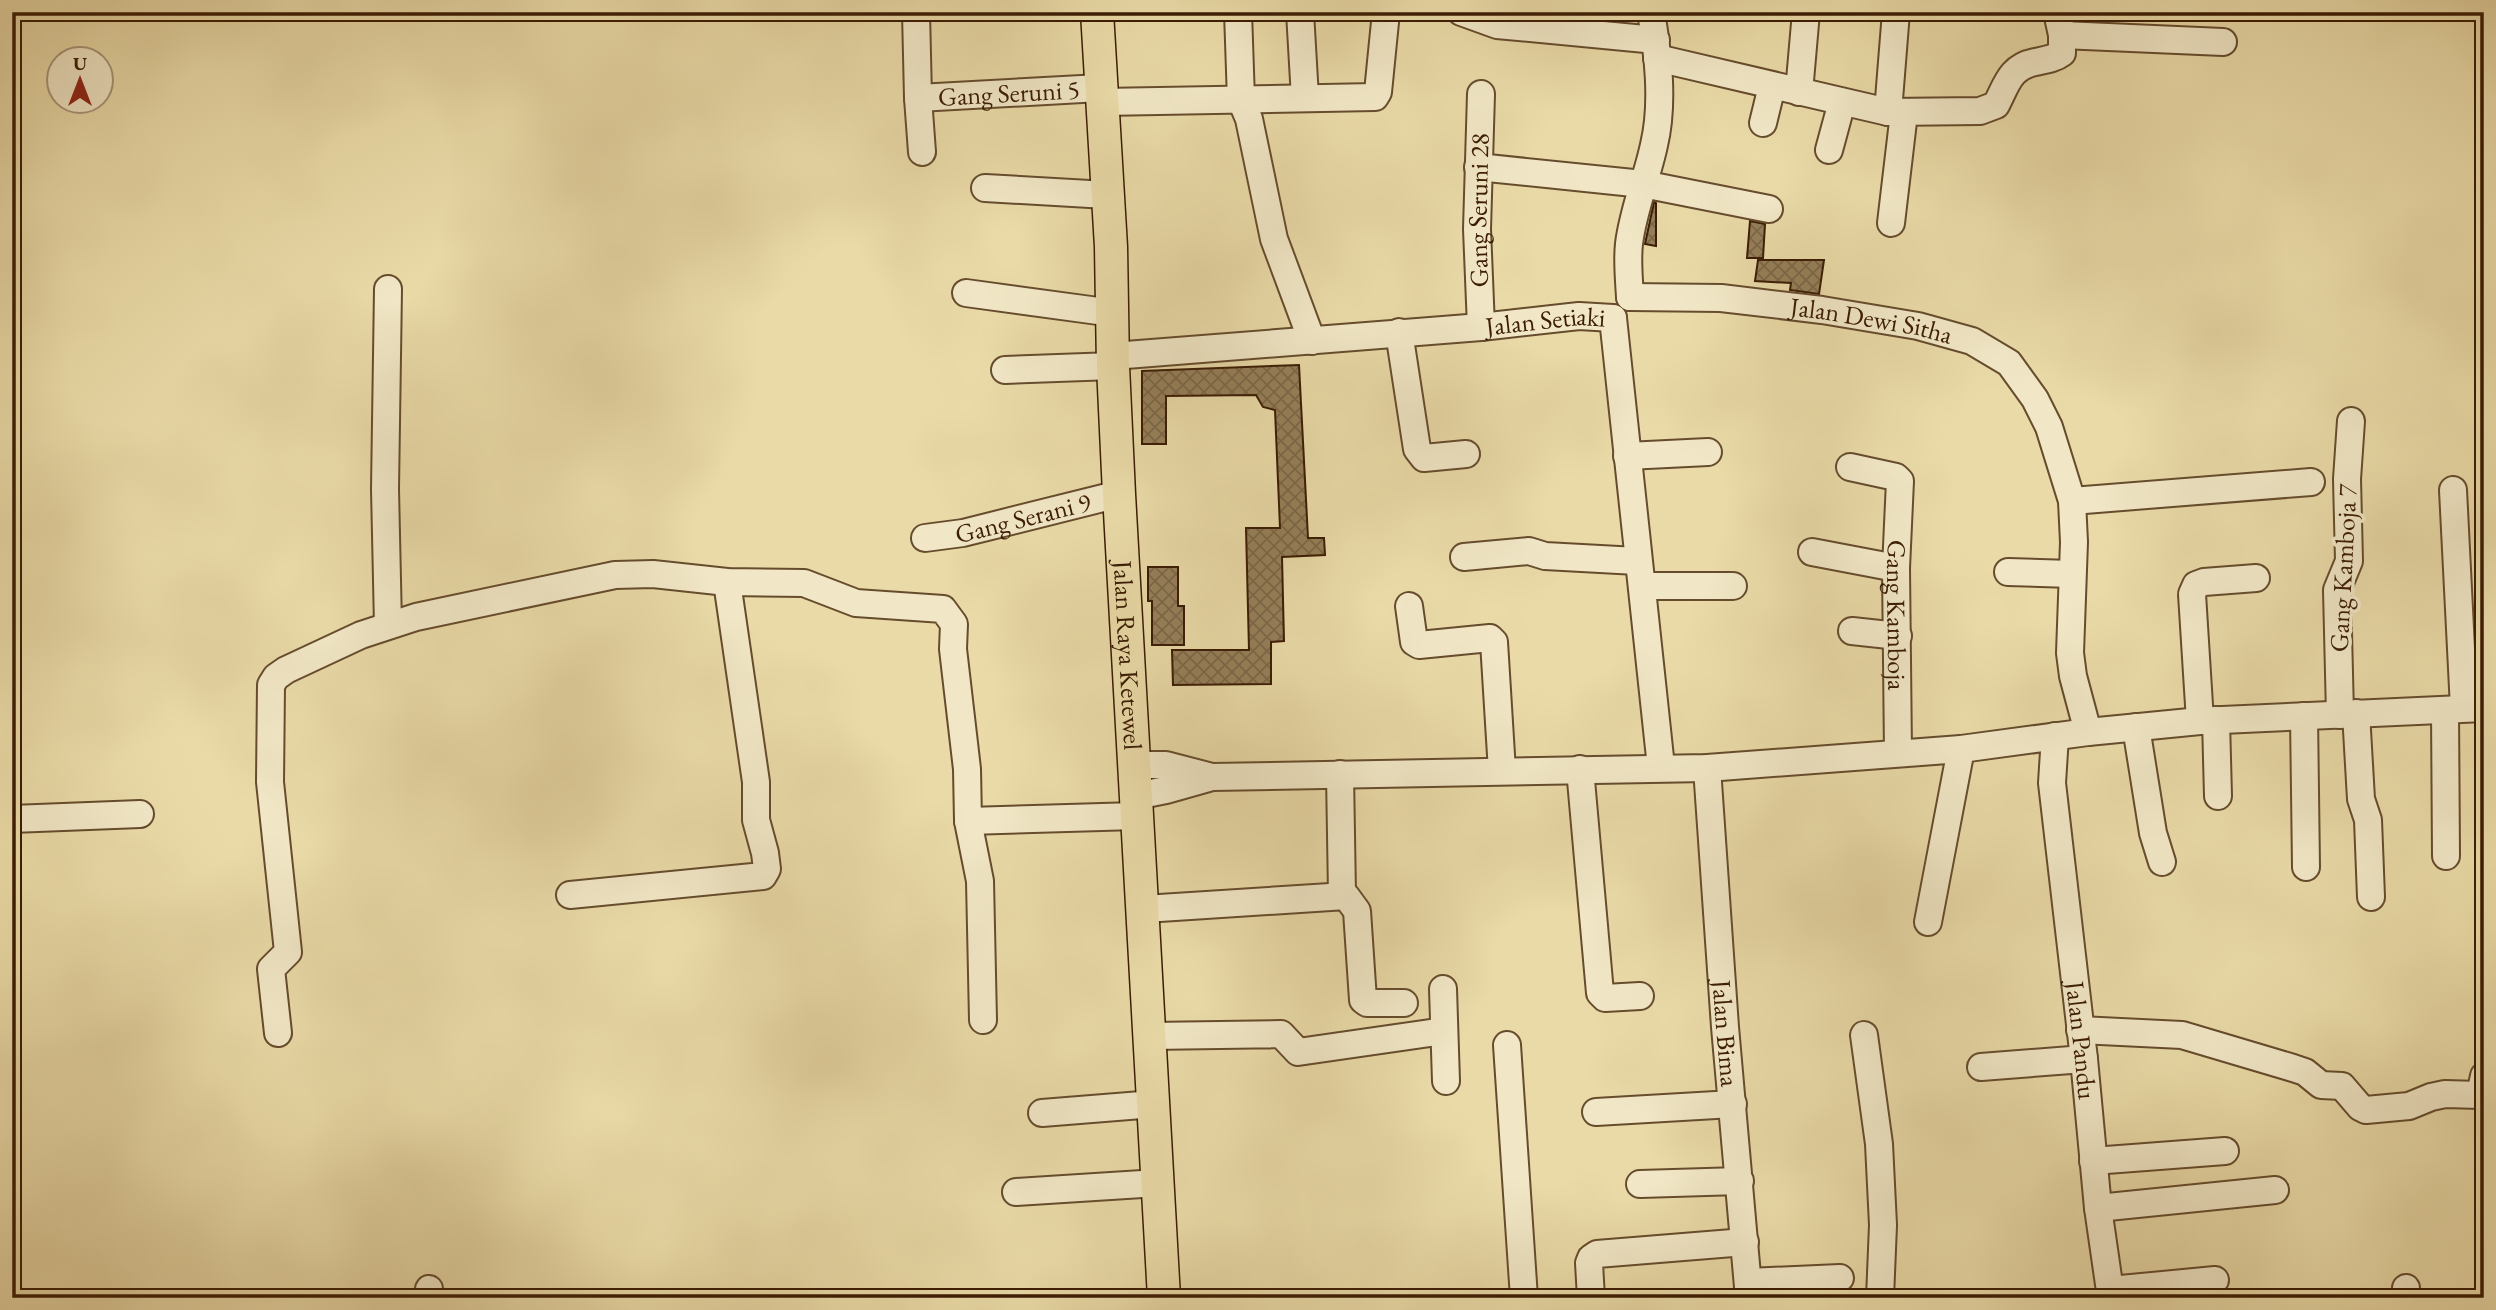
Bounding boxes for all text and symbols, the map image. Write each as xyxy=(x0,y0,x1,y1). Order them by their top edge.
north arrow xyxy=(46,46,116,116)
text: U xyxy=(73,51,87,76)
street label: Gang Seruni 5 xyxy=(937,72,1081,114)
street label: Gang Seruni 28 xyxy=(1460,132,1497,288)
street label: Jalan Dewi Sitha xyxy=(1786,289,1957,352)
street label: Jalan Setiaki xyxy=(1482,299,1606,344)
street label: Gang Kamboja 7 xyxy=(2322,483,2364,653)
street label: Gang Serani 9 xyxy=(951,485,1095,551)
street label: Gang Kamboja xyxy=(1879,539,1914,691)
street label: Jalan Raya Ketewel xyxy=(1106,557,1150,751)
street label: Jalan Bima xyxy=(1705,977,1747,1089)
street label: Jalan Pandu xyxy=(2058,977,2105,1101)

